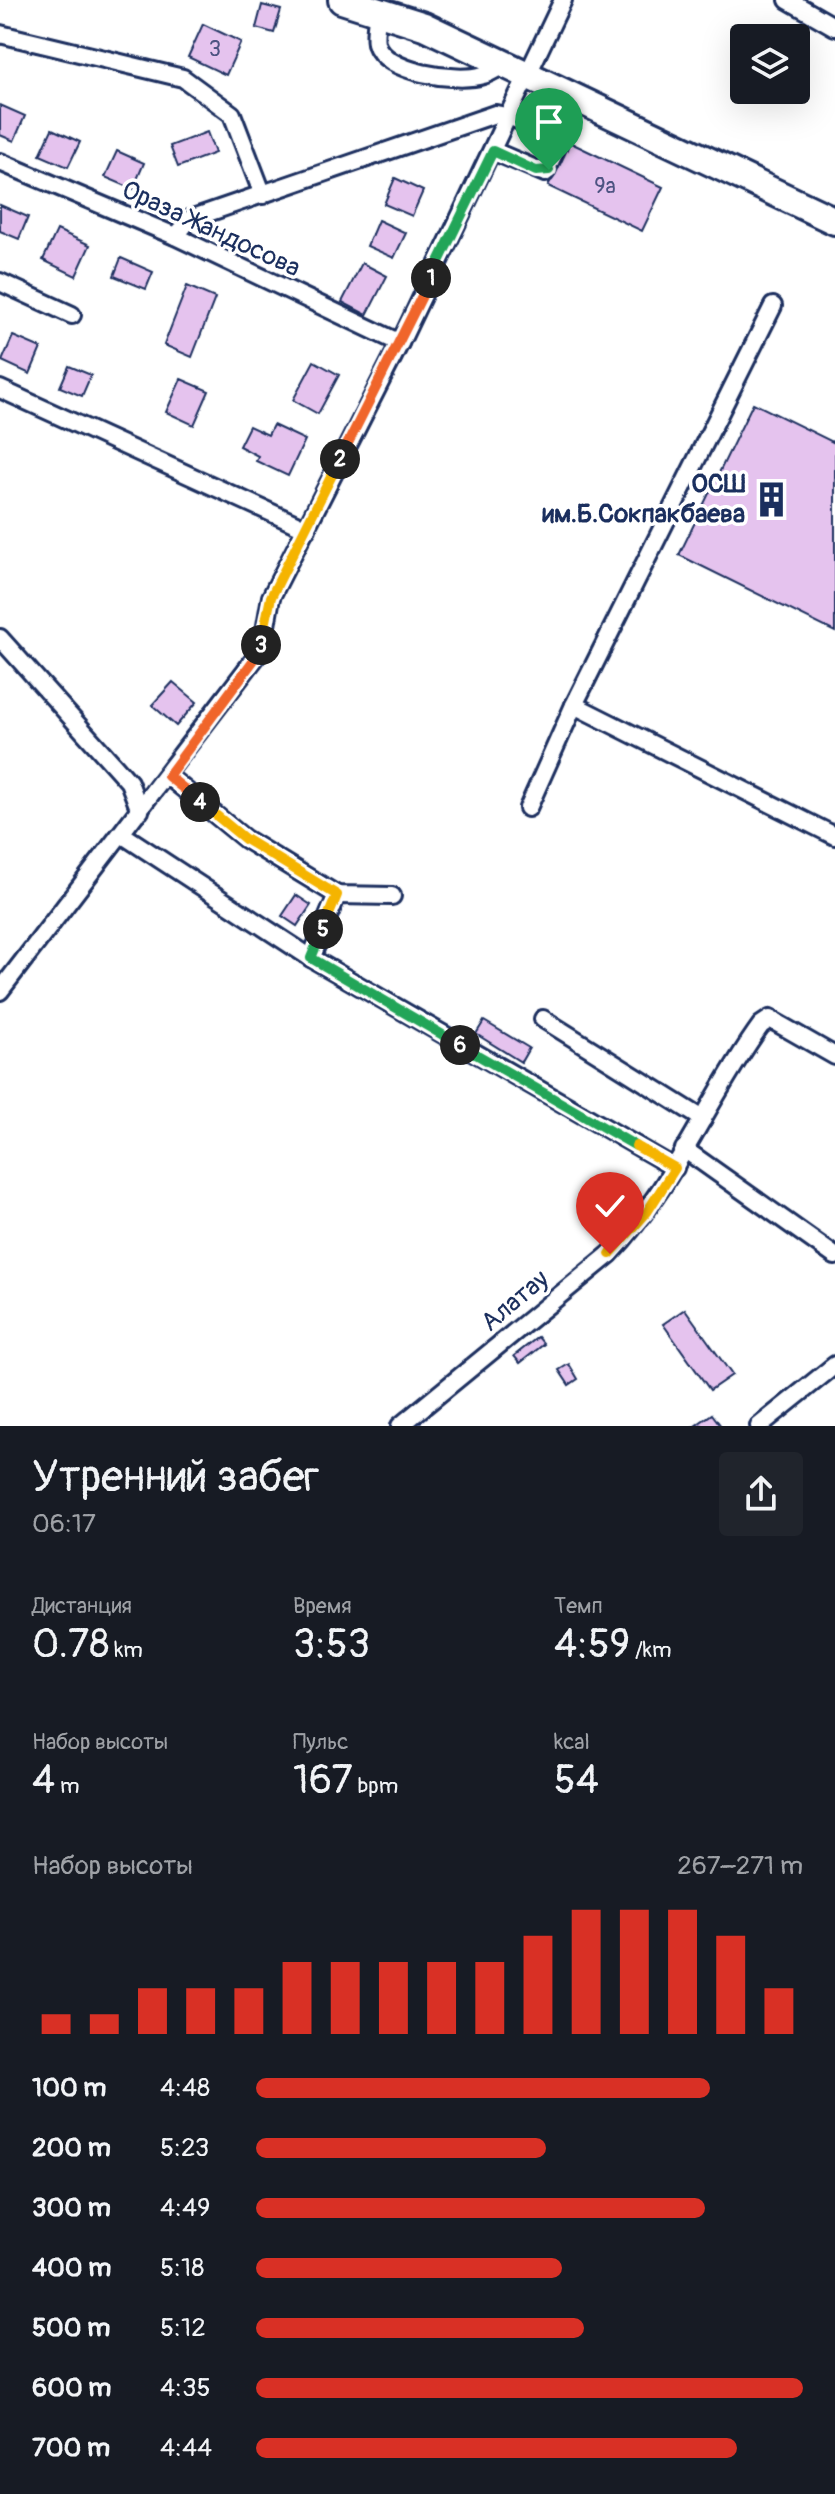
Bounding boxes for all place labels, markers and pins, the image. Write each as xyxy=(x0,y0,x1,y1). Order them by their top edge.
pin xyxy=(515,88,583,170)
pin: 1 xyxy=(411,258,451,298)
pin: 2 xyxy=(320,439,360,479)
place label: ОСШ им.Б.Сокпакбаева xyxy=(541,468,746,530)
building icon: ОСШ им.Б.Сокпакбаева xyxy=(752,480,790,518)
pin: 3 xyxy=(241,625,281,665)
pin: 4 xyxy=(180,782,220,822)
pin: 5 xyxy=(303,909,343,949)
pin: 6 xyxy=(440,1025,480,1065)
pin xyxy=(576,1172,644,1254)

